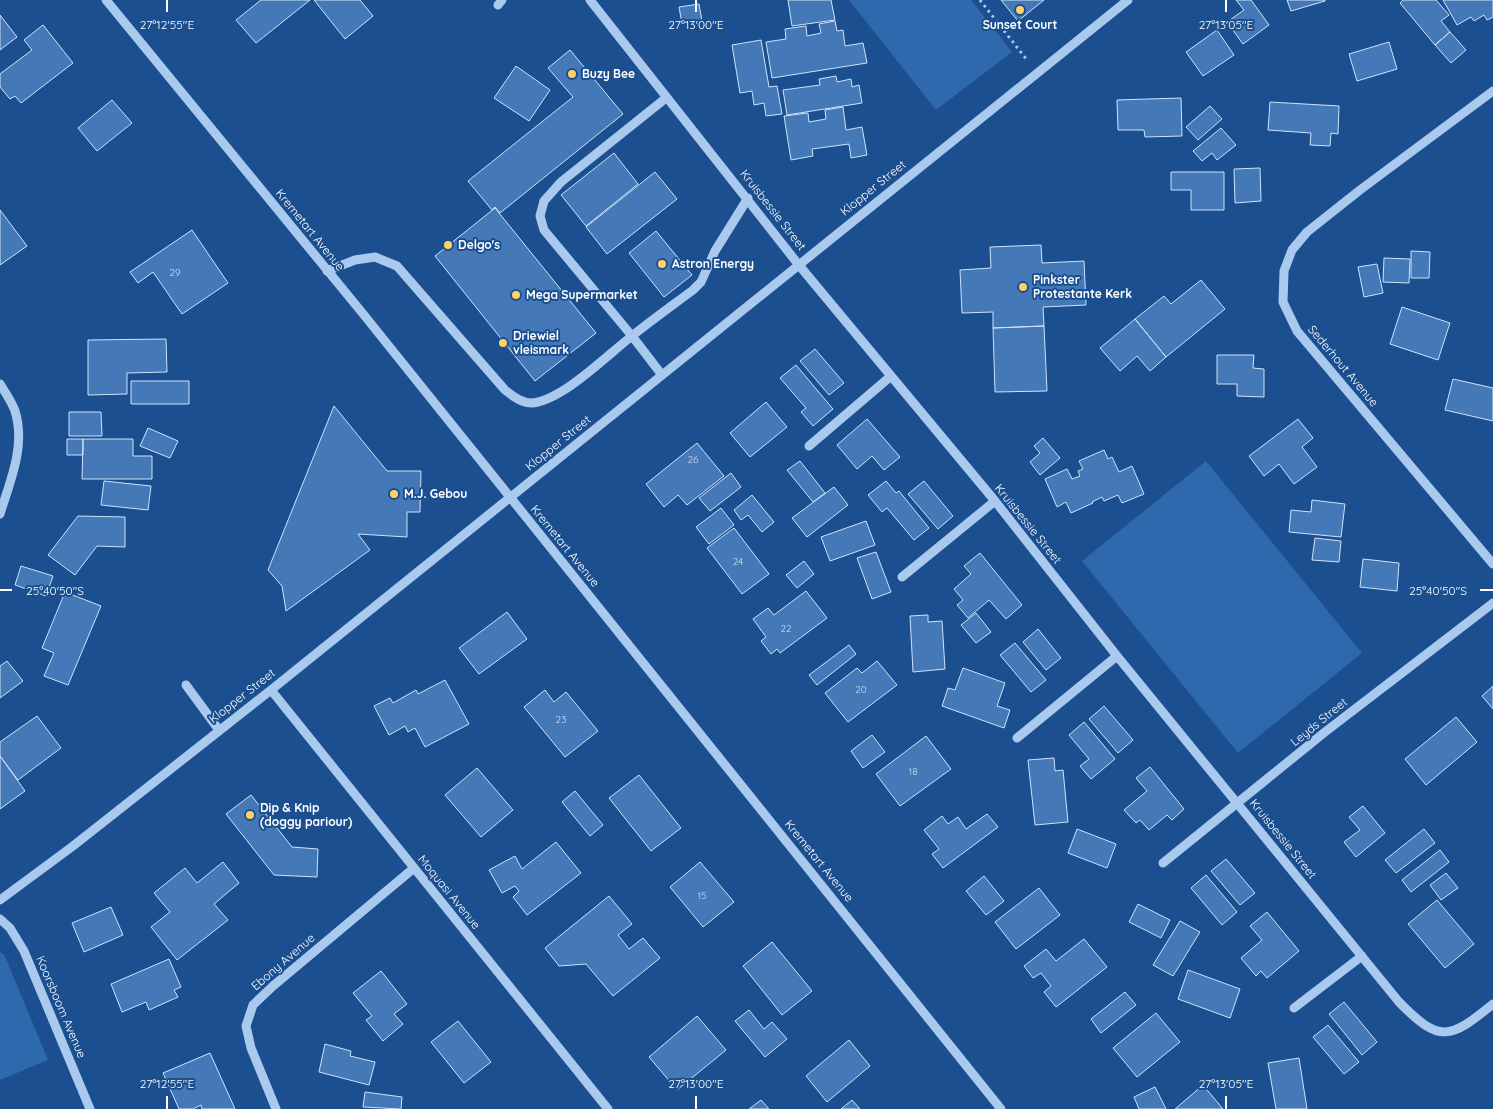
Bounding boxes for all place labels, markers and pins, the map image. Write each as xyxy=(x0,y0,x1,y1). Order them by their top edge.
marker: Sunset Court xyxy=(1014,4,1026,16)
place label: Sunset Court xyxy=(983,17,1057,32)
place label: Buzy Bee xyxy=(582,66,635,81)
marker: Buzy Bee xyxy=(566,68,578,80)
place label: Delgo's xyxy=(458,237,500,252)
marker: Delgo's xyxy=(442,239,454,251)
place label: Astron Energy xyxy=(672,256,754,271)
marker: Astron Energy xyxy=(656,258,668,270)
place label: Pinkster Protestante Kerk xyxy=(1033,272,1132,301)
marker: Pinkster Protestante Kerk xyxy=(1017,281,1029,293)
place label: Mega Supermarket xyxy=(526,287,638,302)
marker: Mega Supermarket xyxy=(510,289,522,301)
place label: Driewiel vleismark xyxy=(513,328,569,357)
marker: Driewiel vleismark xyxy=(497,337,509,349)
place label: M.J. Gebou xyxy=(404,486,467,501)
marker: M.J. Gebou xyxy=(388,488,400,500)
place label: Dip & Knip (doggy pariour) xyxy=(260,800,352,829)
marker: Dip & Knip (doggy pariour) xyxy=(244,809,256,821)

